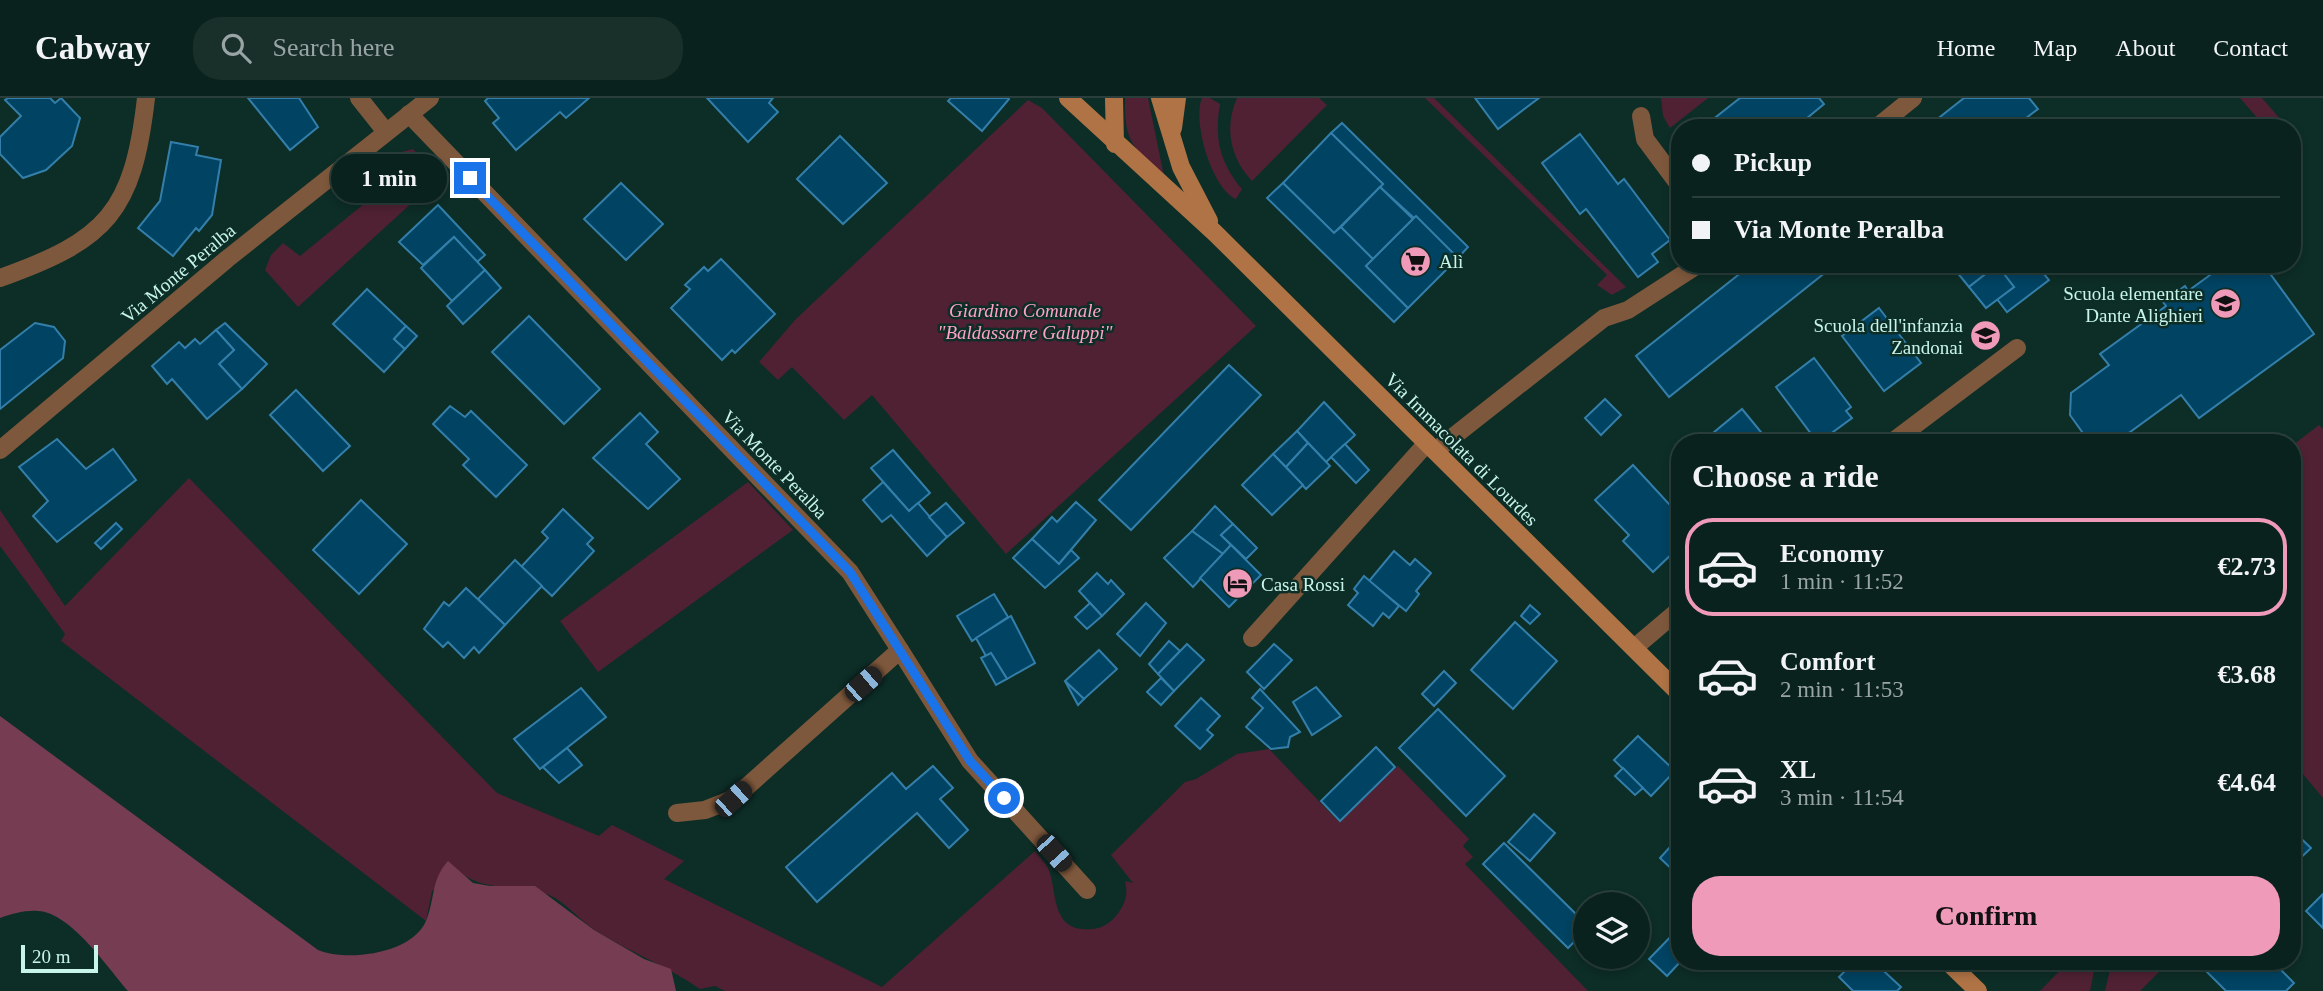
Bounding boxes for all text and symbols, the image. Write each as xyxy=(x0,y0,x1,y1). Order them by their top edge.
search box xyxy=(193,17,683,80)
icon: search xyxy=(217,29,255,67)
text: Cabway xyxy=(35,30,151,66)
text: Search here xyxy=(273,33,395,62)
text: Home xyxy=(1937,35,1995,61)
text: Map xyxy=(2033,35,2077,61)
text: About xyxy=(2115,35,2175,61)
text: Contact xyxy=(2213,35,2288,61)
text: Pickup xyxy=(1734,148,1812,177)
callout: 1 min xyxy=(330,154,446,202)
route end xyxy=(454,162,486,194)
text: 1 min xyxy=(361,166,417,191)
text: Via Monte Peralba xyxy=(1734,215,1944,244)
street label: Via Monte Peralba xyxy=(117,219,240,327)
supermarket icon: Alì xyxy=(1399,244,1433,278)
place label: Alì xyxy=(1439,251,1463,272)
place label: Scuola elementare Dante Alighieri xyxy=(2063,283,2203,326)
school or university icon: Scuola elementare Dante Alighieri xyxy=(2209,287,2243,321)
park label: Giardino Comunale "Baldassarre Galuppi" xyxy=(937,300,1114,343)
place label: Scuola dell'infanzia Zandonai xyxy=(1813,315,1964,358)
school or university icon: Scuola dell'infanzia Zandonai xyxy=(1969,319,2003,353)
street label: Via Immacolata di Lourdes xyxy=(1381,369,1542,530)
street label: Via Monte Peralba xyxy=(718,406,832,523)
text: Choose a ride xyxy=(1692,458,1879,494)
icon: car xyxy=(1696,536,1759,599)
text: Economy xyxy=(1780,539,1884,568)
text: €2.73 xyxy=(2218,552,2276,581)
hotel icon: Casa Rossi xyxy=(1221,567,1255,601)
text: 1 min · 11:52 xyxy=(1780,569,1904,594)
place label: Casa Rossi xyxy=(1261,574,1345,595)
icon: car xyxy=(1696,644,1759,707)
text: Comfort xyxy=(1780,647,1875,676)
text: €3.68 xyxy=(2218,660,2276,689)
car xyxy=(841,662,886,706)
text: 2 min · 11:53 xyxy=(1780,677,1904,702)
icon: car xyxy=(1696,752,1759,815)
text: XL xyxy=(1780,755,1816,784)
text: €4.64 xyxy=(2218,768,2276,797)
car xyxy=(711,777,756,821)
route start xyxy=(988,782,1020,814)
text: 3 min · 11:54 xyxy=(1780,785,1904,810)
car xyxy=(1033,830,1076,876)
button: Confirm xyxy=(1692,876,2280,956)
map controls xyxy=(1573,892,1650,969)
button: layers xyxy=(1573,892,1650,969)
scale bar xyxy=(21,942,98,974)
text: 20 m xyxy=(32,946,71,967)

